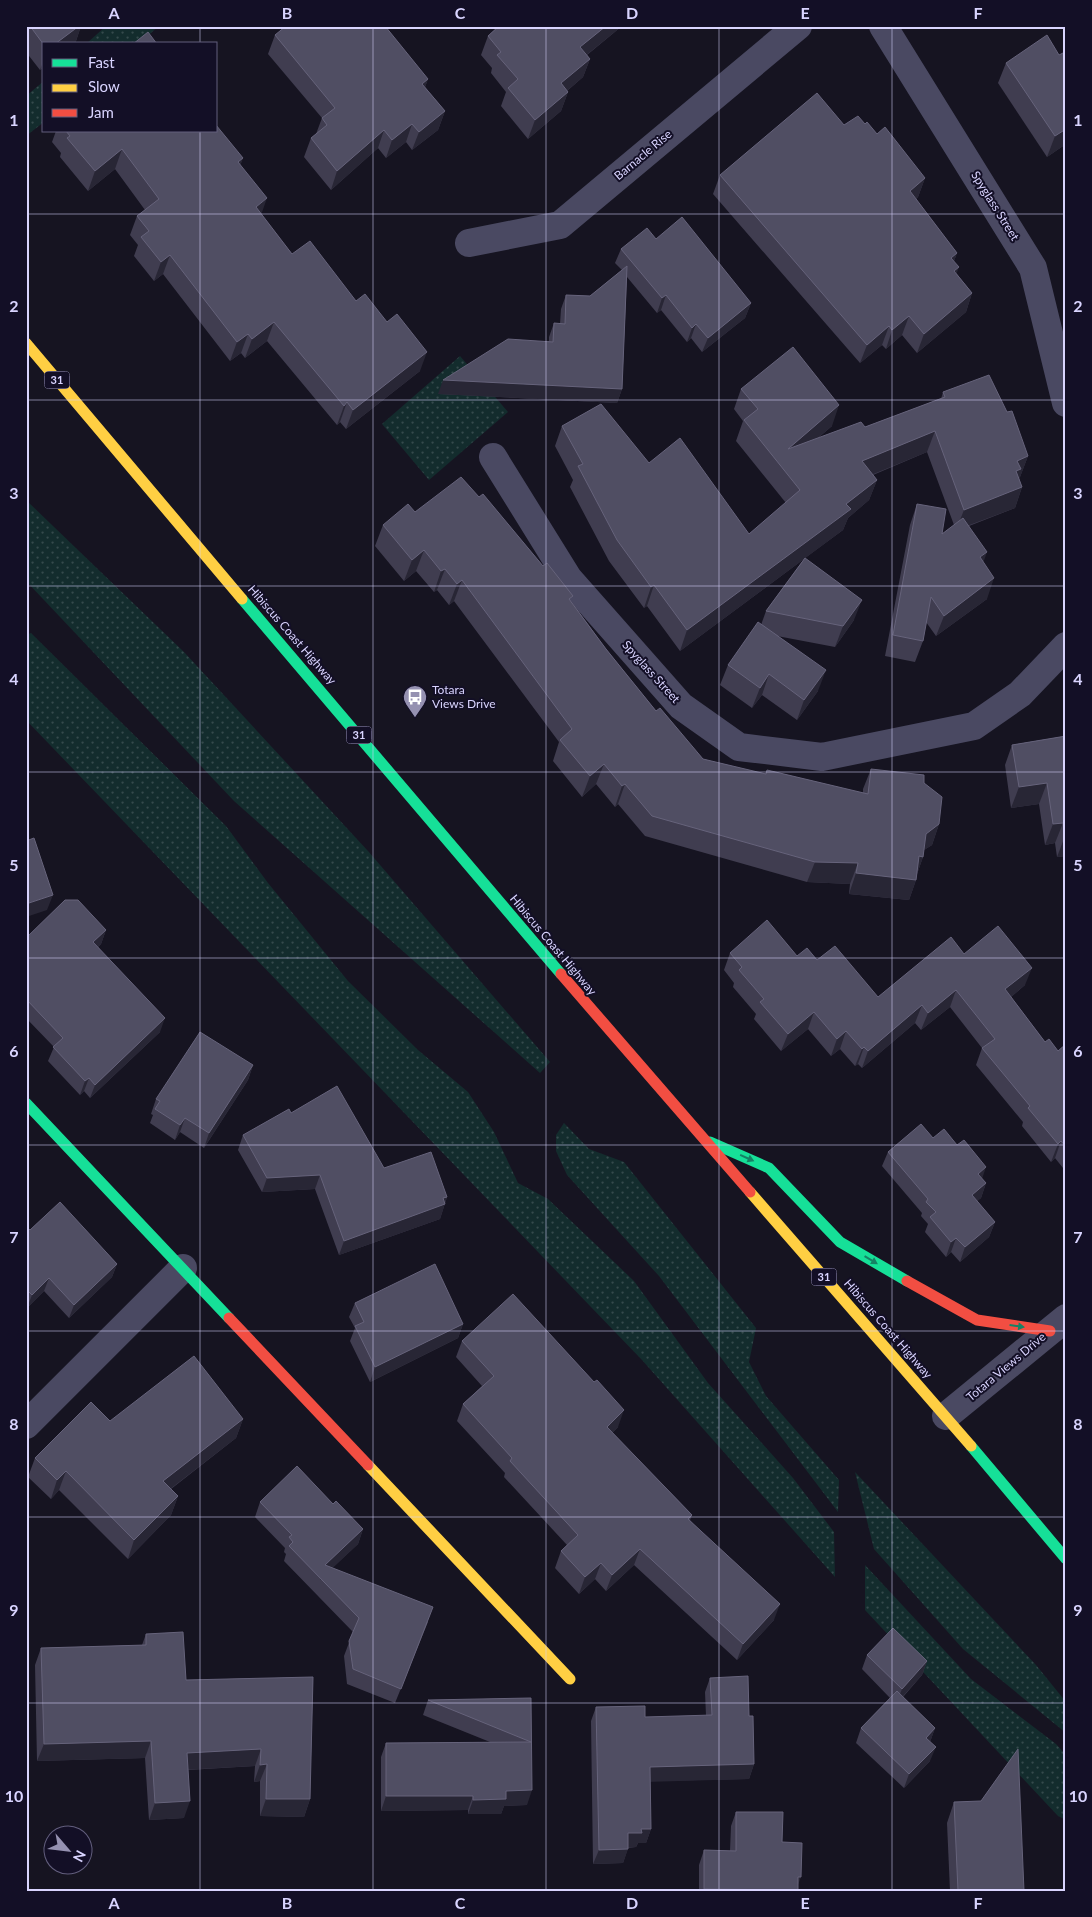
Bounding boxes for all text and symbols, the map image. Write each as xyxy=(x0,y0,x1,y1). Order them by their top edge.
text: A xyxy=(107,3,120,22)
text: B xyxy=(282,3,292,22)
text: C xyxy=(455,3,466,22)
text: D xyxy=(626,3,638,22)
text: E xyxy=(800,3,810,22)
text: F xyxy=(973,3,983,22)
legend xyxy=(42,42,218,132)
text: Fast xyxy=(88,53,115,71)
text: Slow xyxy=(88,77,120,95)
text: Jam xyxy=(88,103,114,121)
text: 1 xyxy=(9,110,19,129)
text: 1 xyxy=(1073,110,1083,129)
street label: Barnacle Rise xyxy=(611,126,674,183)
street label: Spyglass Street xyxy=(968,168,1023,244)
text: 2 xyxy=(9,296,19,315)
text: 2 xyxy=(1073,296,1083,315)
road number: 31 xyxy=(44,372,70,388)
text: 3 xyxy=(9,483,19,502)
text: 3 xyxy=(1073,483,1083,502)
street label: Hibiscus Coast Highway xyxy=(245,582,340,688)
street label: Spyglass Street xyxy=(619,637,684,707)
text: 4 xyxy=(9,669,19,688)
text: 4 xyxy=(1073,669,1083,688)
place label: Totara Views Drive xyxy=(432,682,496,711)
bus stop icon: Totara Views Drive xyxy=(402,684,428,718)
road number: 31 xyxy=(346,726,372,744)
text: 5 xyxy=(9,855,19,874)
text: 5 xyxy=(1073,855,1083,874)
street label: Hibiscus Coast Highway xyxy=(507,891,600,999)
text: 6 xyxy=(9,1041,19,1060)
text: 6 xyxy=(1073,1041,1083,1060)
one-way arrow xyxy=(740,1154,754,1162)
text: 7 xyxy=(9,1227,19,1246)
text: 7 xyxy=(1073,1227,1083,1246)
one-way arrow xyxy=(864,1256,877,1265)
road number: 31 xyxy=(812,1268,836,1286)
street label: Hibiscus Coast Highway xyxy=(841,1276,936,1382)
one-way arrow xyxy=(1009,1322,1025,1330)
street label: Totara Views Drive xyxy=(963,1329,1048,1404)
text: 8 xyxy=(9,1414,19,1433)
text: 8 xyxy=(1073,1414,1083,1433)
text: 9 xyxy=(9,1600,19,1619)
text: 9 xyxy=(1073,1600,1083,1619)
text: 10 xyxy=(5,1786,23,1805)
text: 10 xyxy=(1069,1786,1087,1805)
north arrow xyxy=(42,1824,92,1874)
text: N xyxy=(70,1848,90,1865)
text: A xyxy=(107,1893,120,1912)
text: B xyxy=(282,1893,292,1912)
text: C xyxy=(455,1893,466,1912)
text: D xyxy=(626,1893,638,1912)
text: E xyxy=(800,1893,810,1912)
text: F xyxy=(973,1893,983,1912)

